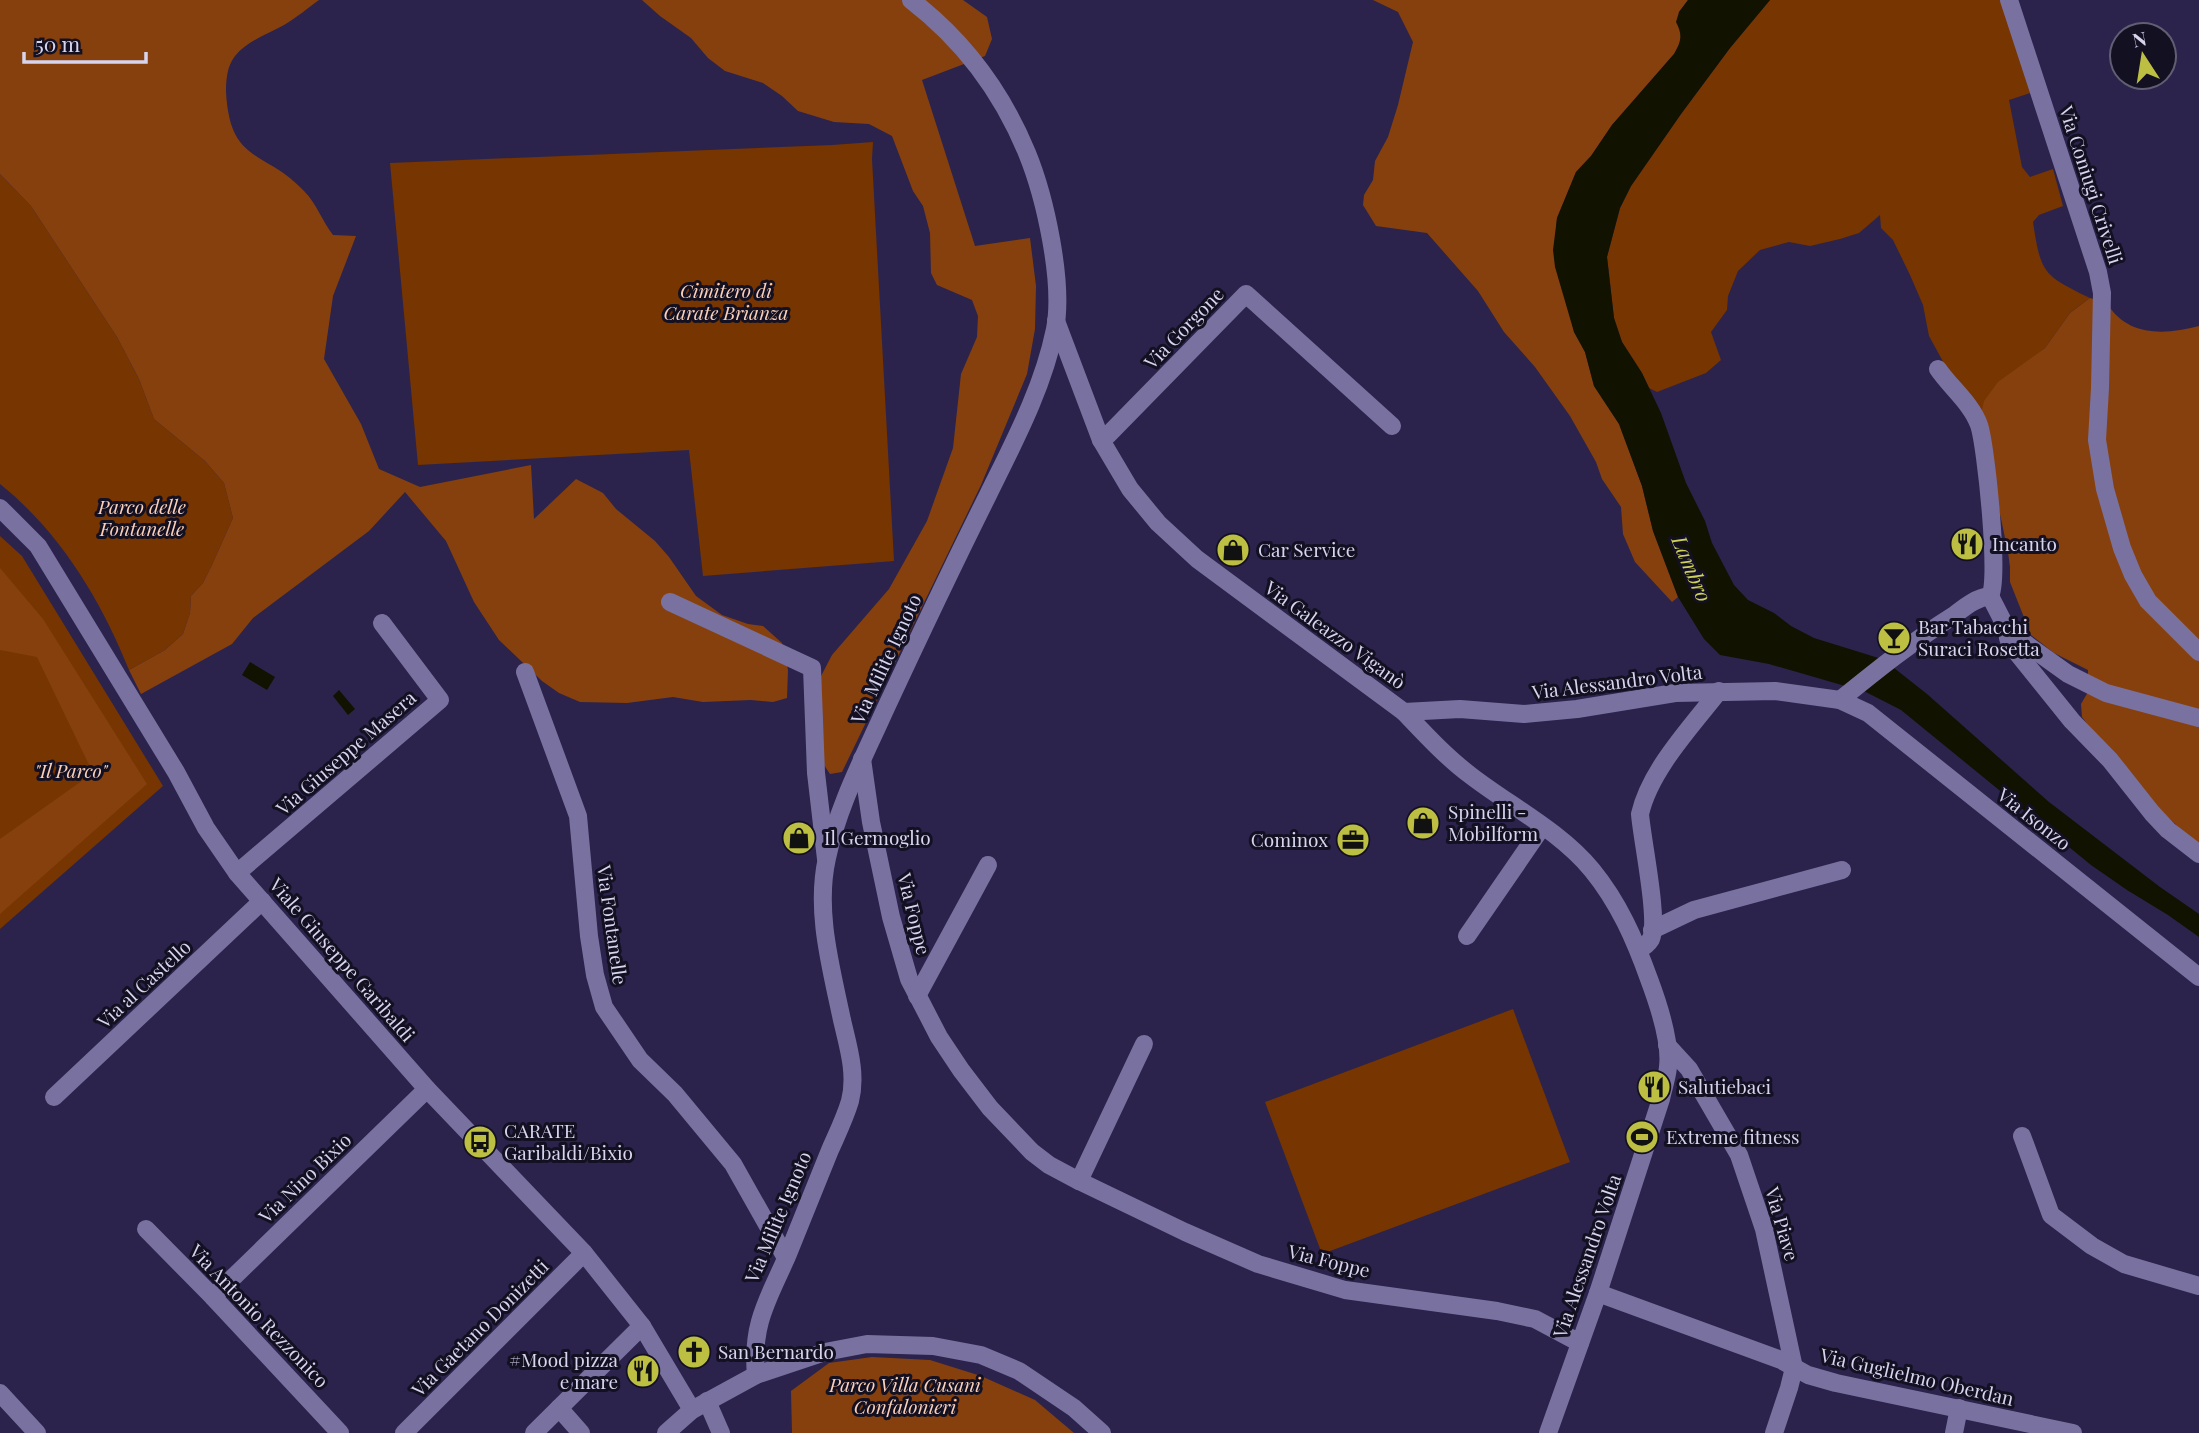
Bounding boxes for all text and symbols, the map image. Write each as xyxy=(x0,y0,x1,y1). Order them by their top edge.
scale bar xyxy=(24,21,147,65)
north arrow xyxy=(2108,21,2178,91)
text: N xyxy=(2130,24,2149,53)
text: 50 m xyxy=(35,29,81,57)
street label: Via Coniugi Crivelli xyxy=(2054,101,2130,268)
park label: Cimitero di Carate Brianza xyxy=(664,277,788,325)
street label: Via Gorgone xyxy=(1137,281,1229,375)
park label: Parco delle Fontanelle xyxy=(97,493,186,541)
restaurant icon: Incanto xyxy=(1948,525,1986,563)
water label: Lambro xyxy=(1666,530,1719,606)
place label: Incanto xyxy=(1992,530,2057,556)
shop icon: Car Service xyxy=(1214,531,1252,569)
place label: Car Service xyxy=(1258,536,1355,562)
street label: Via Galeazzo Viganò xyxy=(1259,574,1411,694)
street label: Via Milite Ignoto xyxy=(843,589,927,729)
place label: Bar Tabacchi Suraci Rosetta xyxy=(1918,613,2040,661)
bar icon: Bar Tabacchi Suraci Rosetta xyxy=(1875,619,1913,657)
street label: Via Alessandro Volta xyxy=(1529,658,1704,704)
street label: Via Giuseppe Masera xyxy=(269,684,421,821)
park label: "Il Parco" xyxy=(35,757,109,783)
street label: Via Isonzo xyxy=(1992,781,2077,855)
place label: Spinelli - Mobilform xyxy=(1448,798,1538,846)
shop icon: Spinelli - Mobilform xyxy=(1404,804,1442,842)
shop icon: Il Germoglio xyxy=(780,819,818,857)
office icon: Cominox xyxy=(1334,821,1372,859)
place label: Il Germoglio xyxy=(824,824,931,850)
place label: Cominox xyxy=(1251,826,1328,852)
street label: Via Fontanelle xyxy=(592,862,634,986)
street label: Via Foppe xyxy=(892,869,938,957)
street label: Viale Giuseppe Garibaldi xyxy=(264,871,422,1047)
street label: Via al Castello xyxy=(90,933,196,1034)
restaurant icon: Salutiebaci xyxy=(1635,1068,1673,1106)
place label: Salutiebaci xyxy=(1678,1073,1771,1099)
place label: CARATE Garibaldi/Bixio xyxy=(504,1117,633,1165)
sports icon: Extreme fitness xyxy=(1623,1118,1661,1156)
bus stop icon: CARATE Garibaldi/Bixio xyxy=(461,1123,499,1161)
place label: Extreme fitness xyxy=(1666,1123,1800,1149)
street label: Via Nino Bixio xyxy=(252,1126,356,1229)
street label: Via Milite Ignoto xyxy=(737,1147,816,1287)
street label: Via Alessandro Volta xyxy=(1546,1170,1626,1342)
street label: Via Piave xyxy=(1760,1183,1806,1264)
street label: Via Antonio Rezzonico xyxy=(184,1237,335,1393)
street label: Via Foppe xyxy=(1285,1237,1373,1283)
street label: Via Gaetano Donizetti xyxy=(404,1253,554,1402)
church icon: San Bernardo xyxy=(675,1333,713,1371)
place label: San Bernardo xyxy=(718,1338,834,1364)
street label: Via Guglielmo Oberdan xyxy=(1817,1341,2017,1411)
place label: #Mood pizza e mare xyxy=(509,1346,619,1394)
restaurant icon: #Mood pizza e mare xyxy=(624,1352,662,1390)
park label: Parco Villa Cusani Confalonieri xyxy=(828,1371,982,1419)

